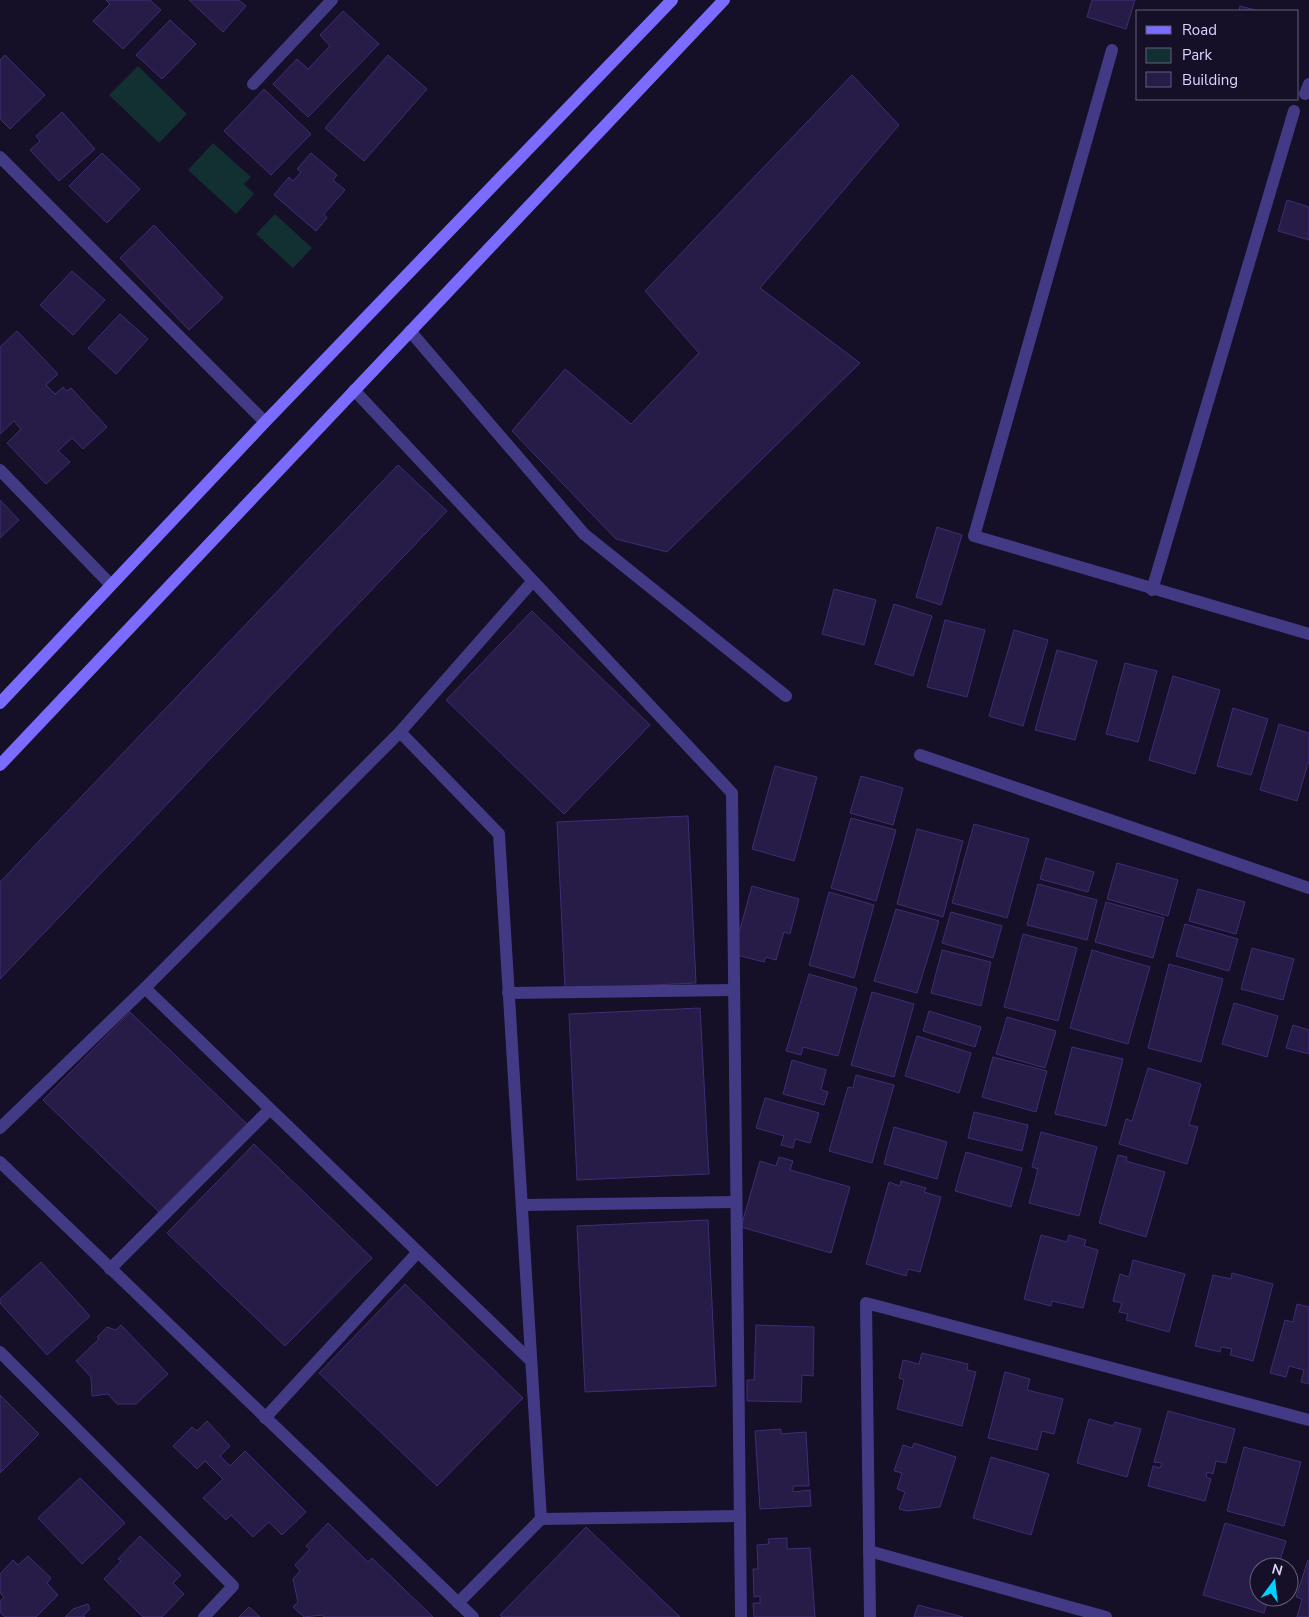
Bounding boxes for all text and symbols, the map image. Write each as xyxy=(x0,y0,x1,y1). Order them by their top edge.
legend xyxy=(1136,10,1299,100)
text: Road xyxy=(1182,20,1217,40)
text: Park xyxy=(1182,45,1212,65)
text: Building xyxy=(1182,70,1238,90)
north arrow xyxy=(1249,1557,1299,1607)
text: N xyxy=(1270,1559,1285,1580)

